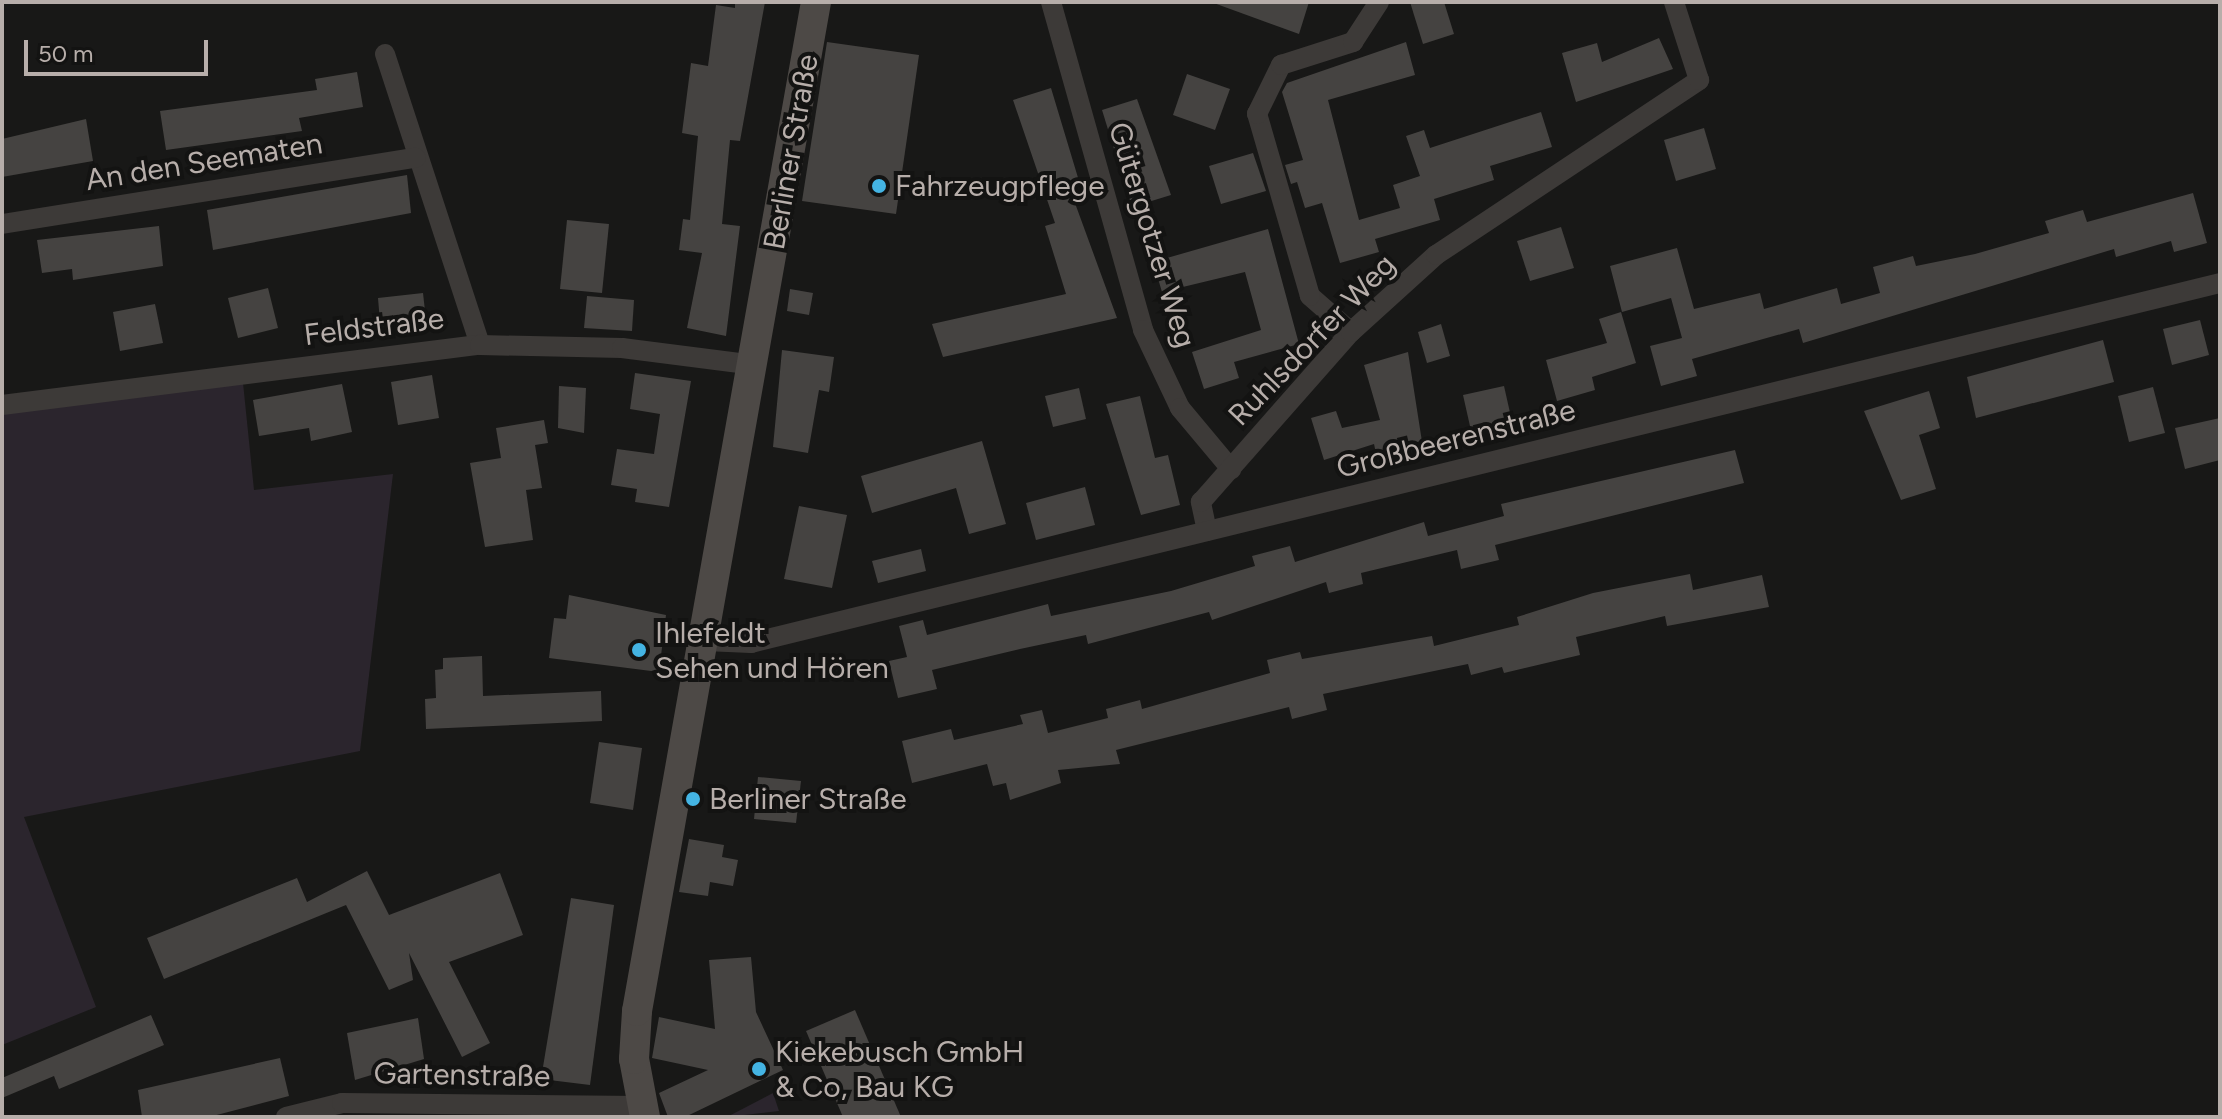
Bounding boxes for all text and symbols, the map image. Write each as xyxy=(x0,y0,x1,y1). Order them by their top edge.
scale bar xyxy=(28,24,212,74)
text: 50 m xyxy=(38,39,94,68)
street label: Berliner Straße xyxy=(756,52,826,252)
street label: Gütergotzer Weg xyxy=(1101,118,1203,352)
street label: An den Seematen xyxy=(83,126,325,198)
place label: Fahrzeugpflege xyxy=(895,168,1105,204)
marker: Fahrzeugpflege xyxy=(870,177,888,195)
street label: Ruhlsdorfer Weg xyxy=(1221,247,1403,433)
street label: Feldstraße xyxy=(302,301,446,353)
street label: Großbeerenstraße xyxy=(1333,392,1579,486)
place label: Ihlefeldt Sehen und Hören xyxy=(655,615,889,686)
marker: Ihlefeldt Sehen und Hören xyxy=(630,641,648,659)
place label: Berliner Straße xyxy=(709,781,907,817)
marker: Berliner Straße xyxy=(684,790,702,808)
place label: Kiekebusch GmbH & Co, Bau KG xyxy=(775,1034,1024,1104)
street label: Gartenstraße xyxy=(373,1055,551,1095)
marker: Kiekebusch GmbH & Co, Bau KG xyxy=(750,1060,768,1078)

